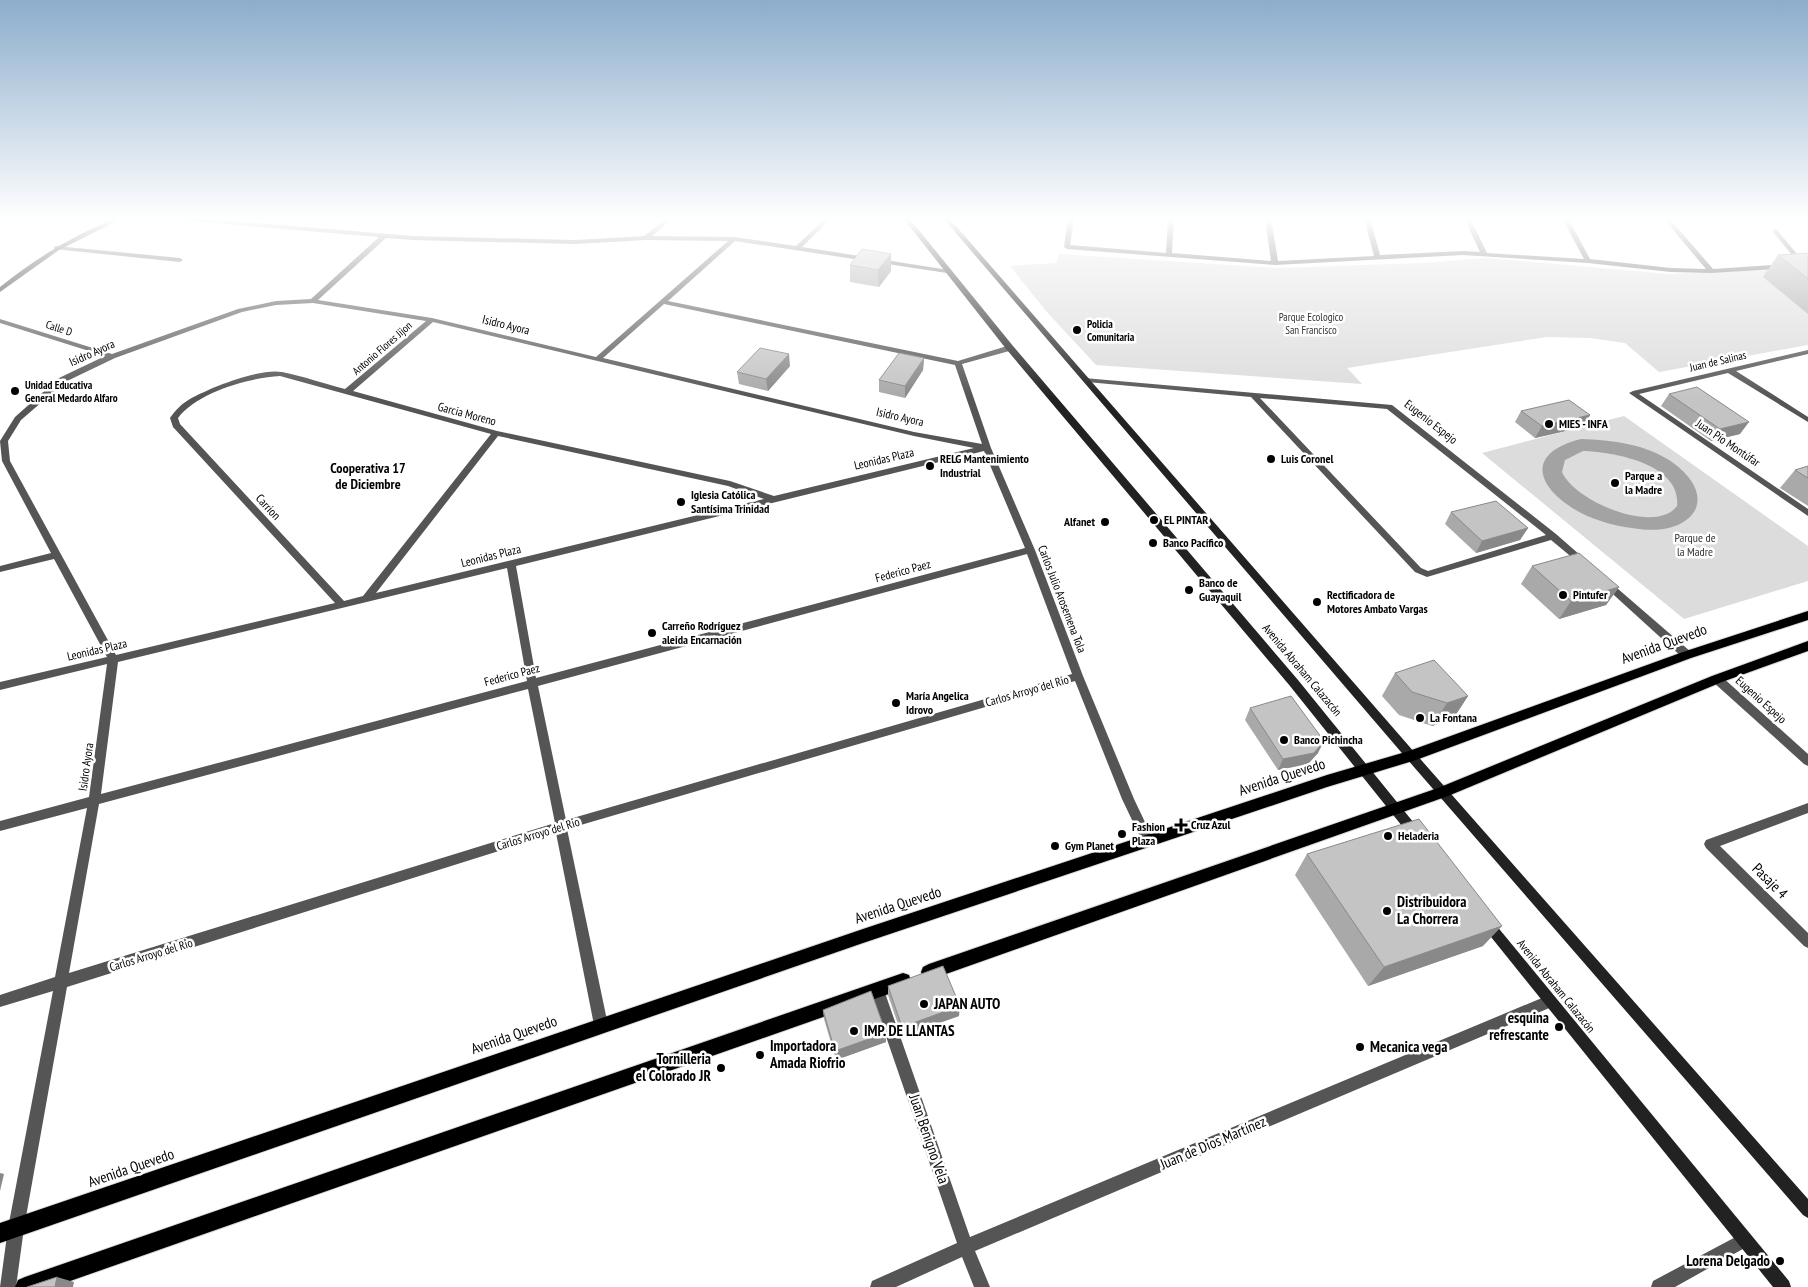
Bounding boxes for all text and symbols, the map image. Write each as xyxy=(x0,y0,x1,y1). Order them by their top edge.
park label: Parque Ecologico San Francisco xyxy=(1279,310,1344,337)
street label: Isidro Ayora xyxy=(481,311,532,338)
street label: Calle D xyxy=(44,317,74,339)
place label: Policia Comunitaria xyxy=(1087,317,1135,344)
street label: Antonio Flores Jijon xyxy=(349,318,415,378)
marker: Policia Comunitaria xyxy=(1071,324,1083,336)
street label: Isidro Ayora xyxy=(67,336,117,369)
street label: Juan de Salinas xyxy=(1687,348,1748,375)
place label: Unidad Educativa General Medardo Alfaro xyxy=(25,378,118,405)
marker: Unidad Educativa General Medardo Alfaro xyxy=(9,385,21,397)
street label: Eugenio Espejo xyxy=(1402,396,1461,447)
street label: Garcia Moreno xyxy=(436,399,498,428)
street label: Isidro Ayora xyxy=(875,404,926,429)
street label: Juan Pío Montúfar xyxy=(1692,415,1764,470)
place label: MIES - INFA xyxy=(1559,416,1609,431)
marker: MIES - INFA xyxy=(1543,418,1555,430)
street label: Leonidas Plaza xyxy=(852,444,916,473)
place label: RELG Mantenimiento Industrial xyxy=(940,451,1030,480)
place label: Luis Coronel xyxy=(1281,451,1334,466)
marker: Luis Coronel xyxy=(1265,453,1277,465)
district label: Cooperativa 17 de Diciembre xyxy=(330,459,406,493)
marker: RELG Mantenimiento Industrial xyxy=(924,460,936,472)
place label: Parque a la Madre xyxy=(1625,468,1662,497)
marker: Parque a la Madre xyxy=(1609,477,1621,489)
place label: Iglesia Católica Santísima Trinidad xyxy=(691,487,769,516)
street label: Carrion xyxy=(253,491,284,523)
marker: Iglesia Católica Santísima Trinidad xyxy=(675,496,687,508)
place label: EL PINTAR xyxy=(1164,512,1208,527)
place label: Alfanet xyxy=(1063,514,1096,529)
marker: EL PINTAR xyxy=(1148,514,1160,526)
marker: Alfanet xyxy=(1099,516,1111,528)
park label: Parque de la Madre xyxy=(1674,530,1716,559)
place label: Banco Pacífico xyxy=(1163,535,1224,550)
marker: Banco Pacífico xyxy=(1147,537,1159,549)
street label: Leonidas Plaza xyxy=(459,541,523,570)
street label: Carlos Julio Arosemena Tola xyxy=(1035,543,1090,655)
street label: Federico Paez xyxy=(873,556,932,585)
place label: Banco de Guayaquil xyxy=(1199,575,1241,604)
marker: Banco de Guayaquil xyxy=(1183,584,1195,596)
place label: Rectificadora de Motores Ambato Vargas xyxy=(1327,587,1428,616)
place label: Pintufer xyxy=(1573,587,1608,602)
marker: Pintufer xyxy=(1557,589,1569,601)
marker: Rectificadora de Motores Ambato Vargas xyxy=(1311,596,1323,608)
place label: Carreño Rodríguez aleida Encarnación xyxy=(662,618,742,647)
street label: Avenida Quevedo xyxy=(1618,619,1709,668)
street label: Avenida Abraham Calazacón xyxy=(1259,621,1345,719)
marker: Carreño Rodríguez aleida Encarnación xyxy=(646,627,658,639)
street label: Leonidas Plaza xyxy=(65,635,129,664)
street label: Federico Paez xyxy=(482,660,541,689)
street label: Carlos Arroyo del Rio xyxy=(983,671,1070,710)
street label: Eugenio Espejo xyxy=(1733,673,1790,726)
place label: María Angelica Idrovo xyxy=(906,688,969,717)
marker: María Angelica Idrovo xyxy=(890,697,902,709)
place label: La Fontana xyxy=(1430,710,1477,725)
marker: La Fontana xyxy=(1414,712,1426,724)
place label: Banco Pichincha xyxy=(1294,732,1363,747)
marker: Banco Pichincha xyxy=(1278,734,1290,746)
street label: Isidro Ayora xyxy=(75,742,96,792)
street label: Avenida Quevedo xyxy=(1236,754,1328,799)
street label: Carlos Arroyo del Rio xyxy=(494,814,581,853)
place label: Cruz Azul xyxy=(1191,817,1230,832)
place label: Fashion Plaza xyxy=(1132,819,1165,848)
marker: Cruz Azul xyxy=(1175,819,1187,831)
marker: Fashion Plaza xyxy=(1116,828,1128,840)
place label: Heladeria xyxy=(1398,828,1439,843)
marker: Heladeria xyxy=(1382,830,1394,842)
place label: Gym Planet xyxy=(1065,838,1114,853)
marker: Gym Planet xyxy=(1049,840,1061,852)
street label: Pasaje 4 xyxy=(1749,859,1792,903)
street label: Avenida Quevedo xyxy=(852,882,944,927)
place label: Distribuidora La Chorrera xyxy=(1397,892,1466,928)
marker: Distribuidora La Chorrera xyxy=(1381,905,1393,917)
street label: Carlos Arroyo del Rio xyxy=(107,935,194,974)
street label: Avenida Abraham Calazacón xyxy=(1514,936,1599,1035)
place label: JAPAN AUTO xyxy=(933,994,1000,1013)
marker: JAPAN AUTO xyxy=(918,998,930,1010)
place label: esquina refrescante xyxy=(1489,1008,1549,1044)
street label: Avenida Quevedo xyxy=(468,1011,559,1058)
place label: IMP. DE LLANTAS xyxy=(864,1021,955,1040)
marker: esquina refrescante xyxy=(1553,1021,1565,1033)
marker: IMP. DE LLANTAS xyxy=(848,1025,860,1037)
place label: Importadora Amada Riofrio xyxy=(769,1036,846,1072)
place label: Mecanica vega xyxy=(1370,1037,1447,1056)
marker: Mecanica vega xyxy=(1354,1041,1366,1053)
place label: Tornilleria el Colorado JR xyxy=(636,1049,711,1085)
marker: Importadora Amada Riofrio xyxy=(754,1049,766,1061)
marker: Tornilleria el Colorado JR xyxy=(715,1062,727,1074)
street label: Juan Benigno Vela xyxy=(905,1091,954,1186)
street label: Juan de Dios Martínez xyxy=(1156,1112,1269,1174)
street label: Avenida Quevedo xyxy=(85,1144,176,1191)
place label: Lorena Delgado xyxy=(1686,1251,1770,1270)
marker: Lorena Delgado xyxy=(1774,1255,1786,1267)

